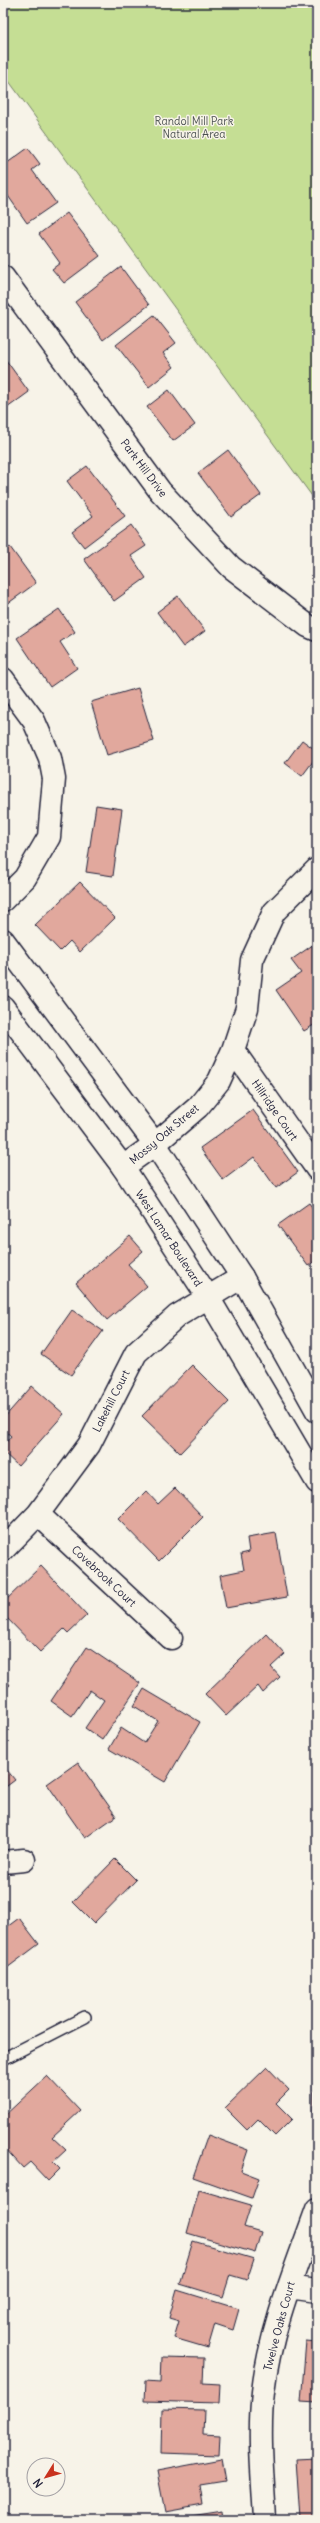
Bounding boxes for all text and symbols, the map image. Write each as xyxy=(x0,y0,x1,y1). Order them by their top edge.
park label: Randol Mill Park Natural Area xyxy=(155,114,234,141)
street label: Park Hill Drive xyxy=(118,436,170,500)
street label: Hillridge Court xyxy=(249,1077,301,1143)
street label: Mossy Oak Street xyxy=(126,1101,202,1167)
street label: West Lamar Boulevard xyxy=(132,1187,206,1289)
street label: Lakehill Court xyxy=(89,1367,133,1434)
street label: Covebrook Court xyxy=(69,1542,140,1610)
street label: Twelve Oaks Court xyxy=(260,2279,298,2372)
north arrow xyxy=(26,2457,66,2497)
text: N xyxy=(30,2476,46,2490)

